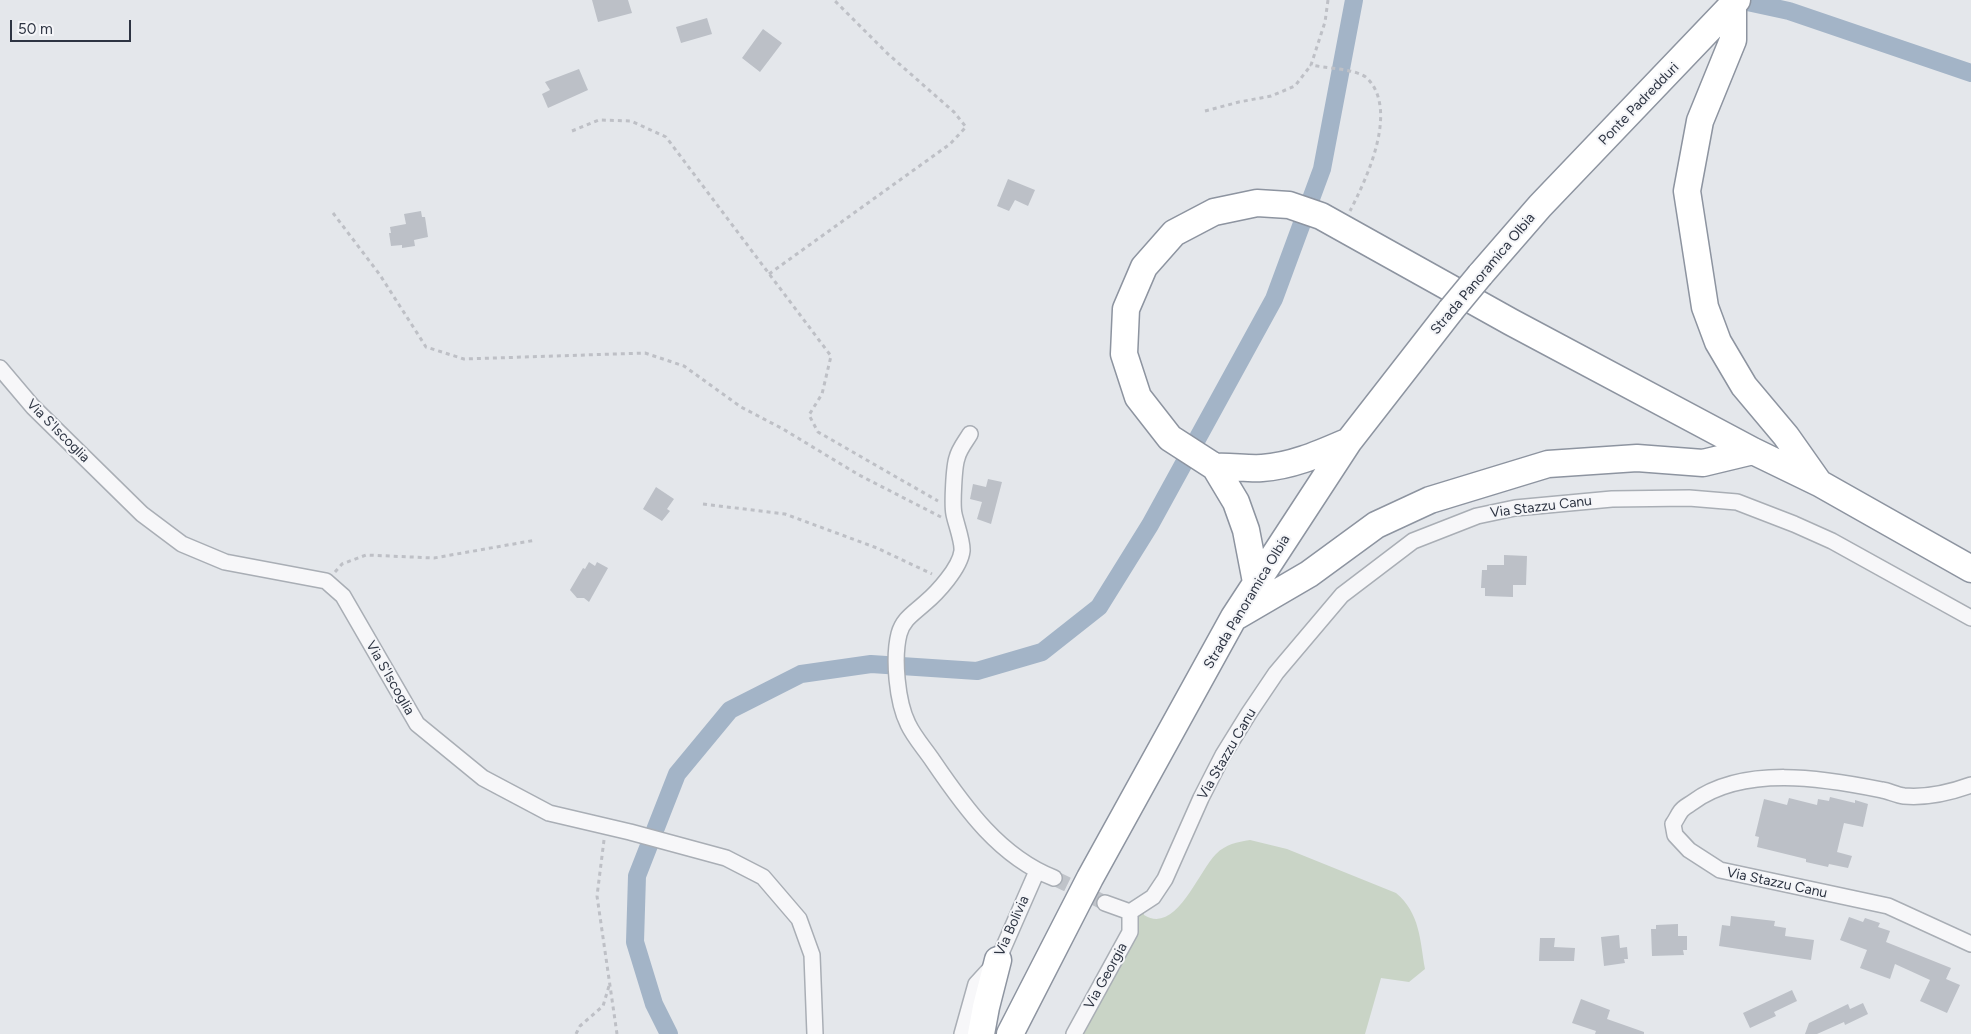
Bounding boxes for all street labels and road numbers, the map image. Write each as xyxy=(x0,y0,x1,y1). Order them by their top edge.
street label: Ponte Padredduri xyxy=(1595,59,1683,149)
street label: Strada Panoramica Olbia xyxy=(1427,210,1539,338)
street label: Via S'Iscoglia xyxy=(23,396,93,466)
street label: Via Stazzu Canu xyxy=(1489,492,1593,522)
street label: Strada Panoramica Olbia xyxy=(1200,532,1294,672)
street label: Via S'Iscoglia xyxy=(362,638,418,718)
street label: Via Stazzu Canu xyxy=(1194,705,1260,803)
street label: Via Stazzu Canu xyxy=(1725,864,1829,902)
street label: Via Bolivia xyxy=(991,893,1033,959)
street label: Via Georgia xyxy=(1081,940,1131,1012)

